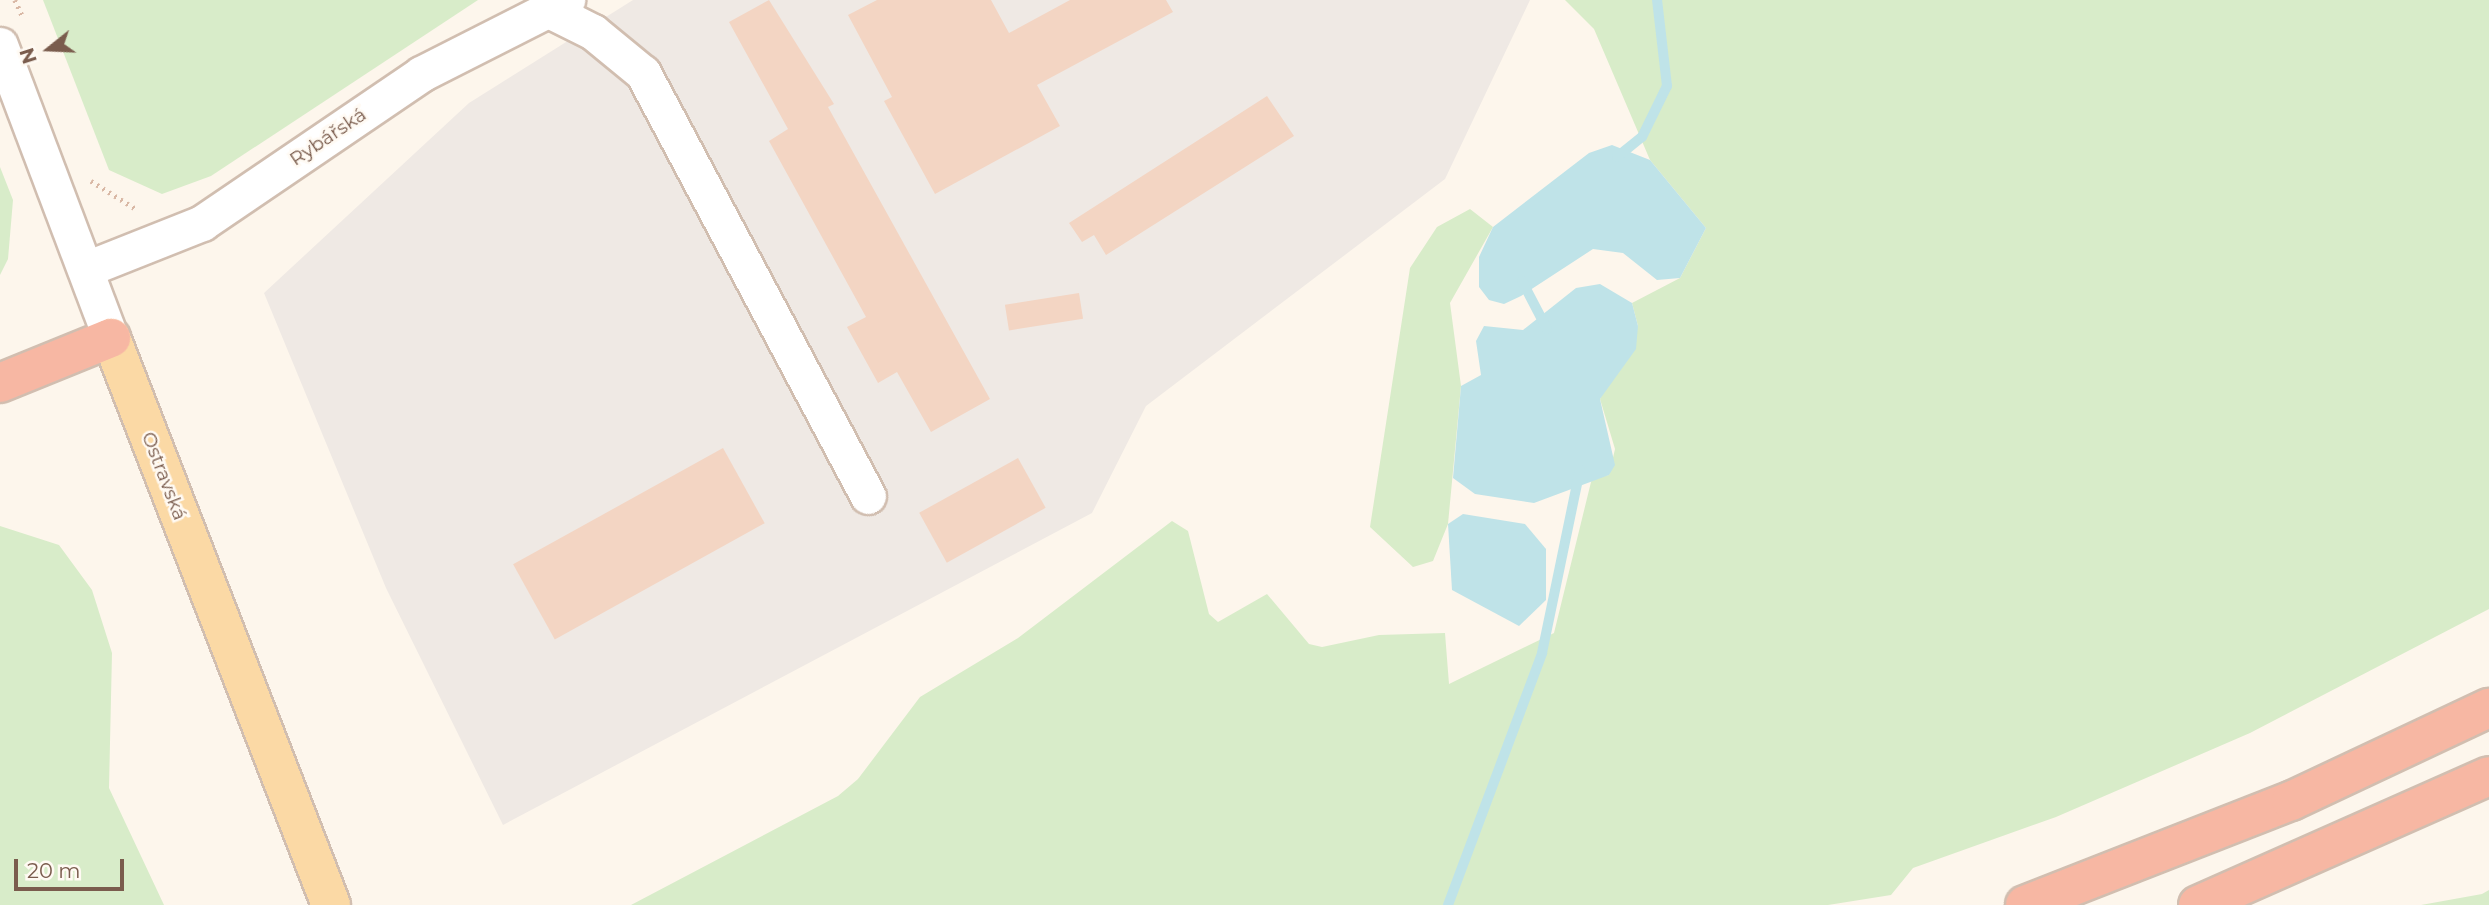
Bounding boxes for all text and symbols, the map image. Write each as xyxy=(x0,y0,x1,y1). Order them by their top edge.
north arrow xyxy=(14,14,84,84)
text: N xyxy=(15,45,42,67)
street label: Rybářská xyxy=(285,103,371,171)
street label: Ostravská xyxy=(137,429,191,523)
scale bar xyxy=(18,846,128,890)
text: 20 m xyxy=(27,858,81,883)

